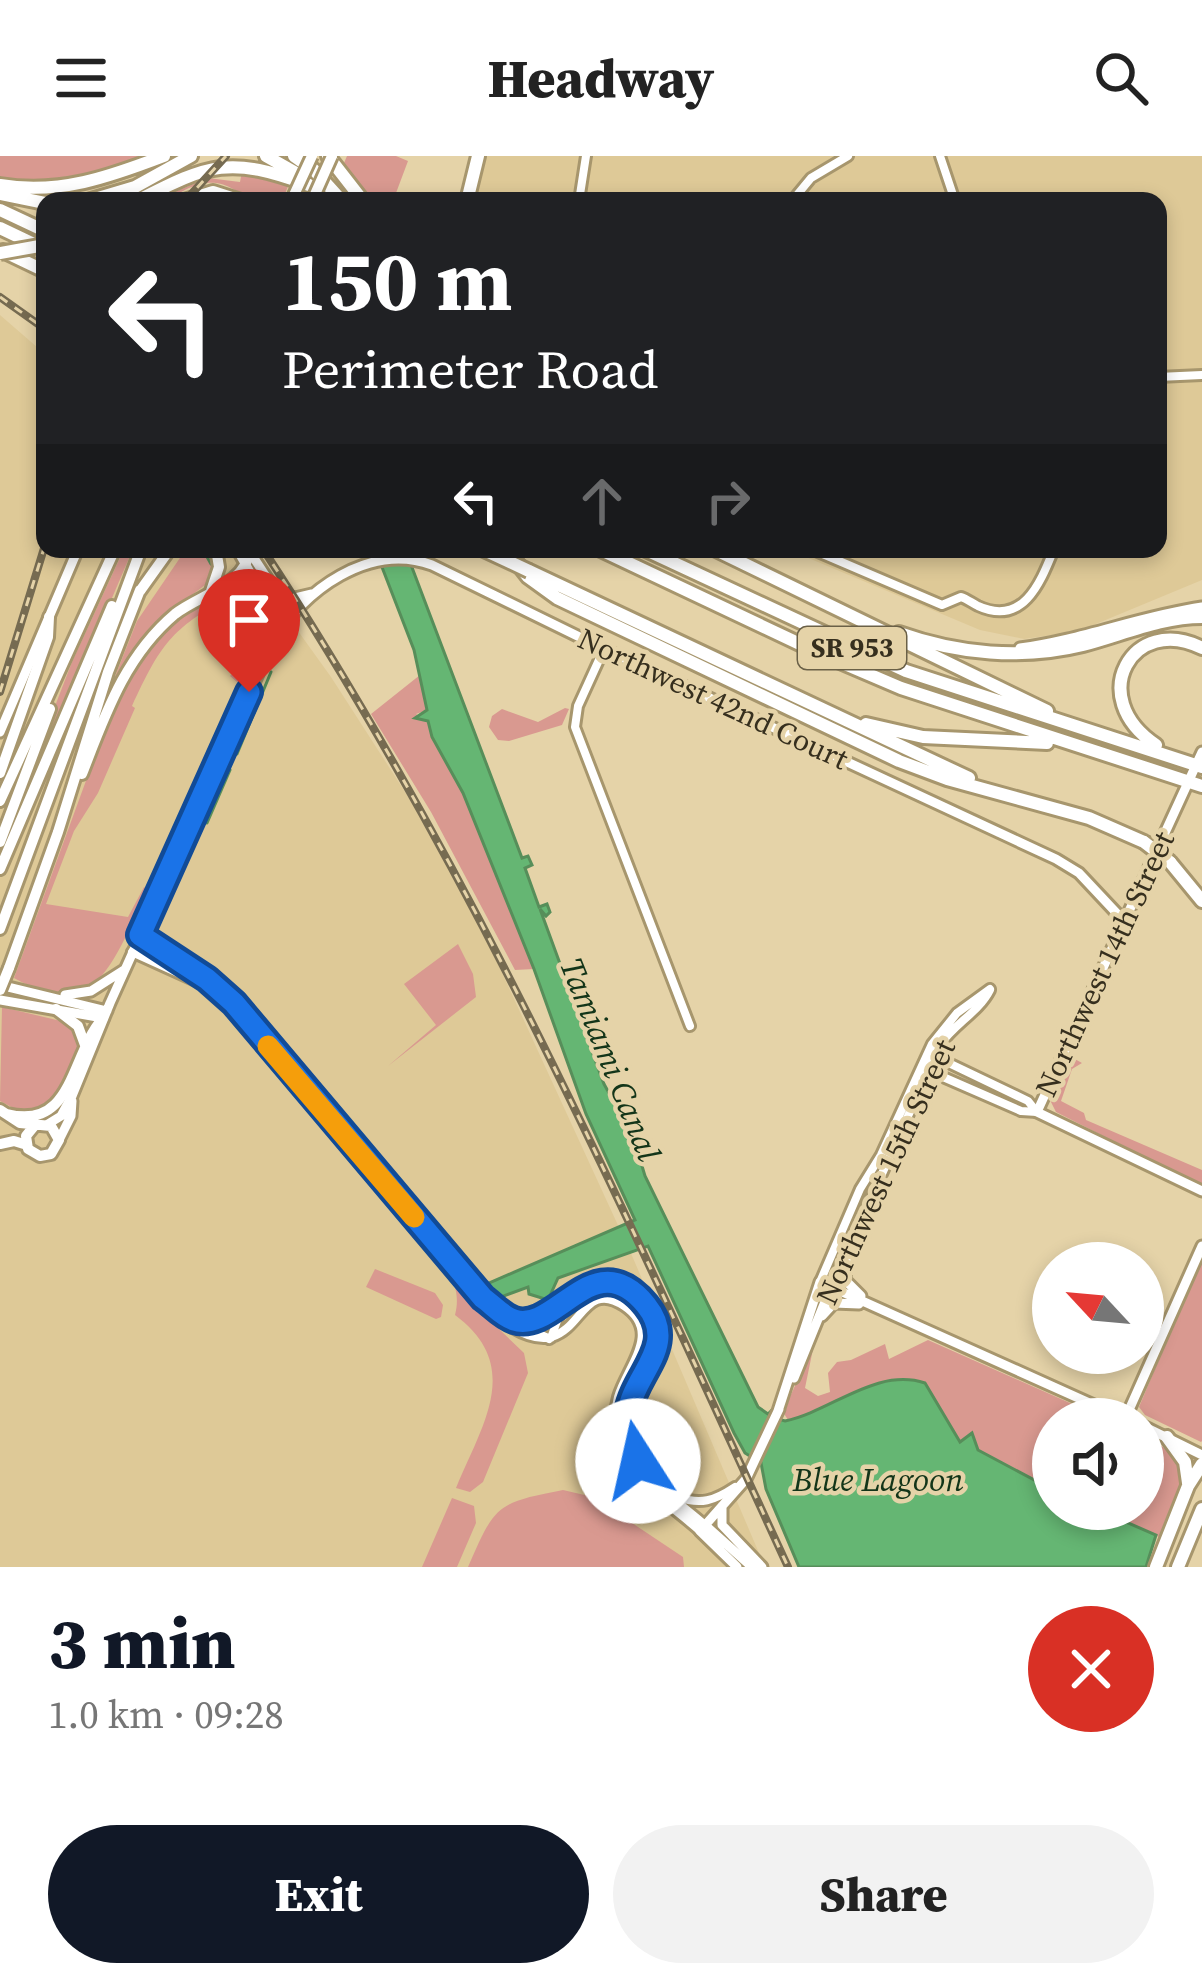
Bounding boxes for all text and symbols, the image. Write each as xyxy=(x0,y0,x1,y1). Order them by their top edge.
text: Headway xyxy=(488,41,714,115)
icon: menu xyxy=(48,45,114,111)
icon: search xyxy=(1088,45,1154,111)
text: 150 m xyxy=(282,223,513,338)
icon: left xyxy=(84,240,240,396)
text: Perimeter Road xyxy=(282,332,658,406)
icon: left xyxy=(443,468,509,534)
icon: ahead xyxy=(569,468,635,534)
icon: right xyxy=(695,468,761,534)
pin xyxy=(198,569,300,692)
icon: arrive xyxy=(216,587,282,653)
street label: Northwest 42nd Court xyxy=(572,618,855,779)
road number: SR 953 xyxy=(798,627,906,669)
street label: Northwest 14th Street xyxy=(1025,824,1184,1103)
water label: Tamiami Canal xyxy=(549,951,672,1168)
street label: Northwest 15th Street xyxy=(806,1032,965,1311)
north arrow xyxy=(1032,1242,1164,1374)
map controls xyxy=(1032,1242,1164,1530)
position arrow xyxy=(575,1398,701,1524)
button: sound xyxy=(1032,1398,1164,1530)
water label: Blue Lagoon xyxy=(791,1457,964,1502)
text: 3 min xyxy=(48,1593,236,1692)
button: close xyxy=(1028,1606,1154,1732)
text: 1.0 km · 09:28 xyxy=(48,1688,284,1741)
button: Exit xyxy=(48,1825,589,1963)
button: Share xyxy=(613,1825,1154,1963)

